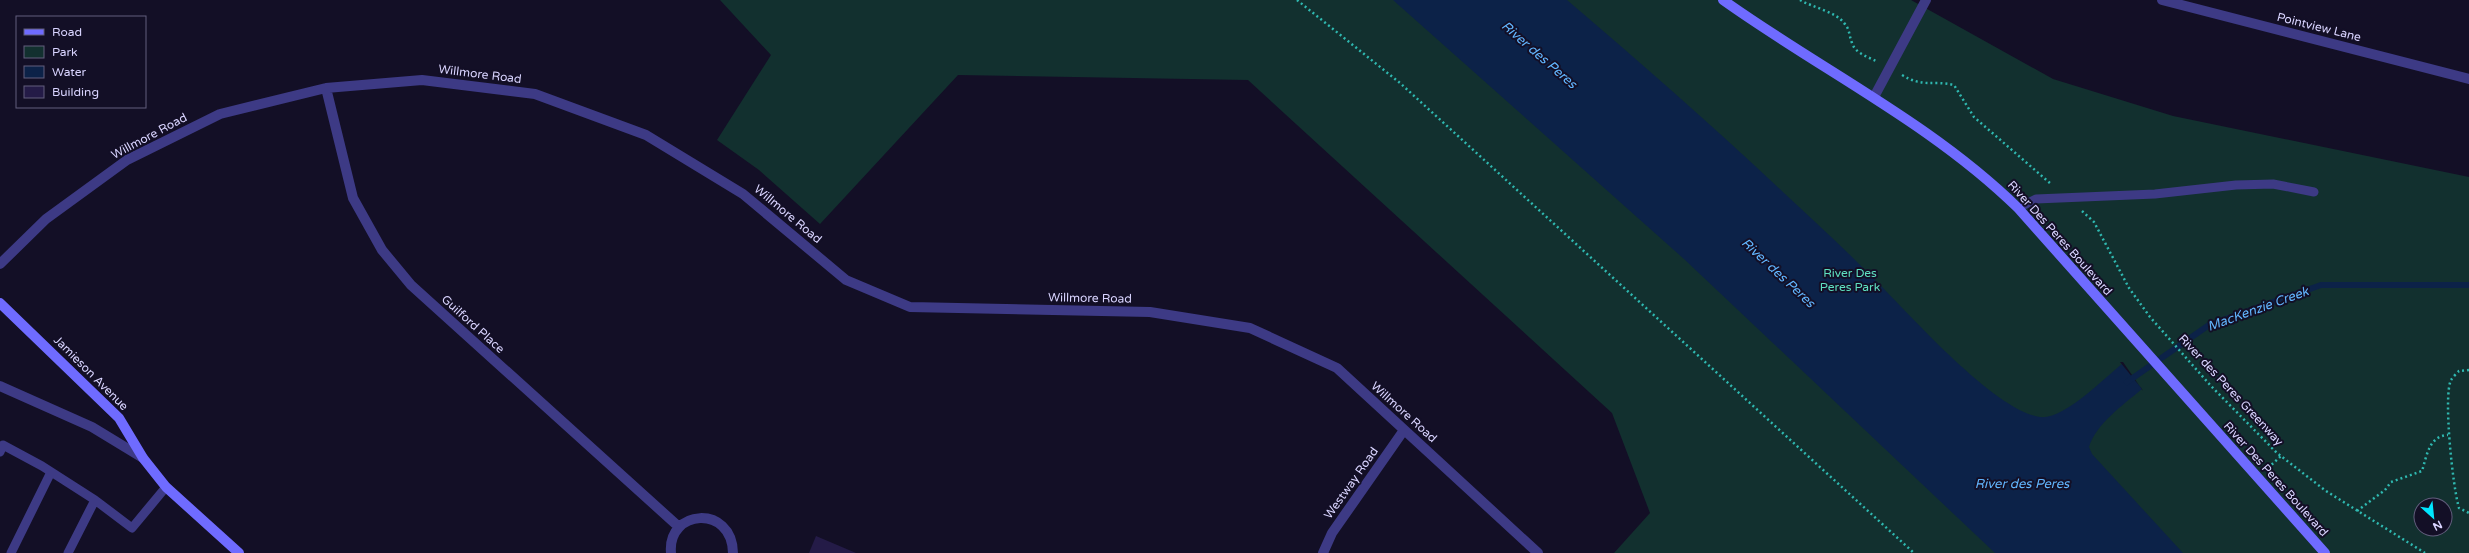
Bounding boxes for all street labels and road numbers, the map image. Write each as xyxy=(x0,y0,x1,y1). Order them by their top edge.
street label: Pointview Lane xyxy=(2275,10,2363,44)
street label: Willmore Road xyxy=(438,62,522,86)
street label: Willmore Road xyxy=(109,110,189,162)
street label: River Des Peres Boulevard xyxy=(2005,178,2115,298)
street label: Willmore Road xyxy=(751,182,825,246)
street label: Willmore Road xyxy=(1048,290,1132,306)
street label: Guilford Place xyxy=(439,292,508,356)
street label: River des Peres Greenway xyxy=(2176,331,2287,449)
street label: Jamieson Avenue xyxy=(51,333,131,413)
street label: Willmore Road xyxy=(1368,379,1440,445)
street label: River Des Peres Boulevard xyxy=(2221,419,2331,539)
street label: Westway Road xyxy=(1321,444,1381,522)

